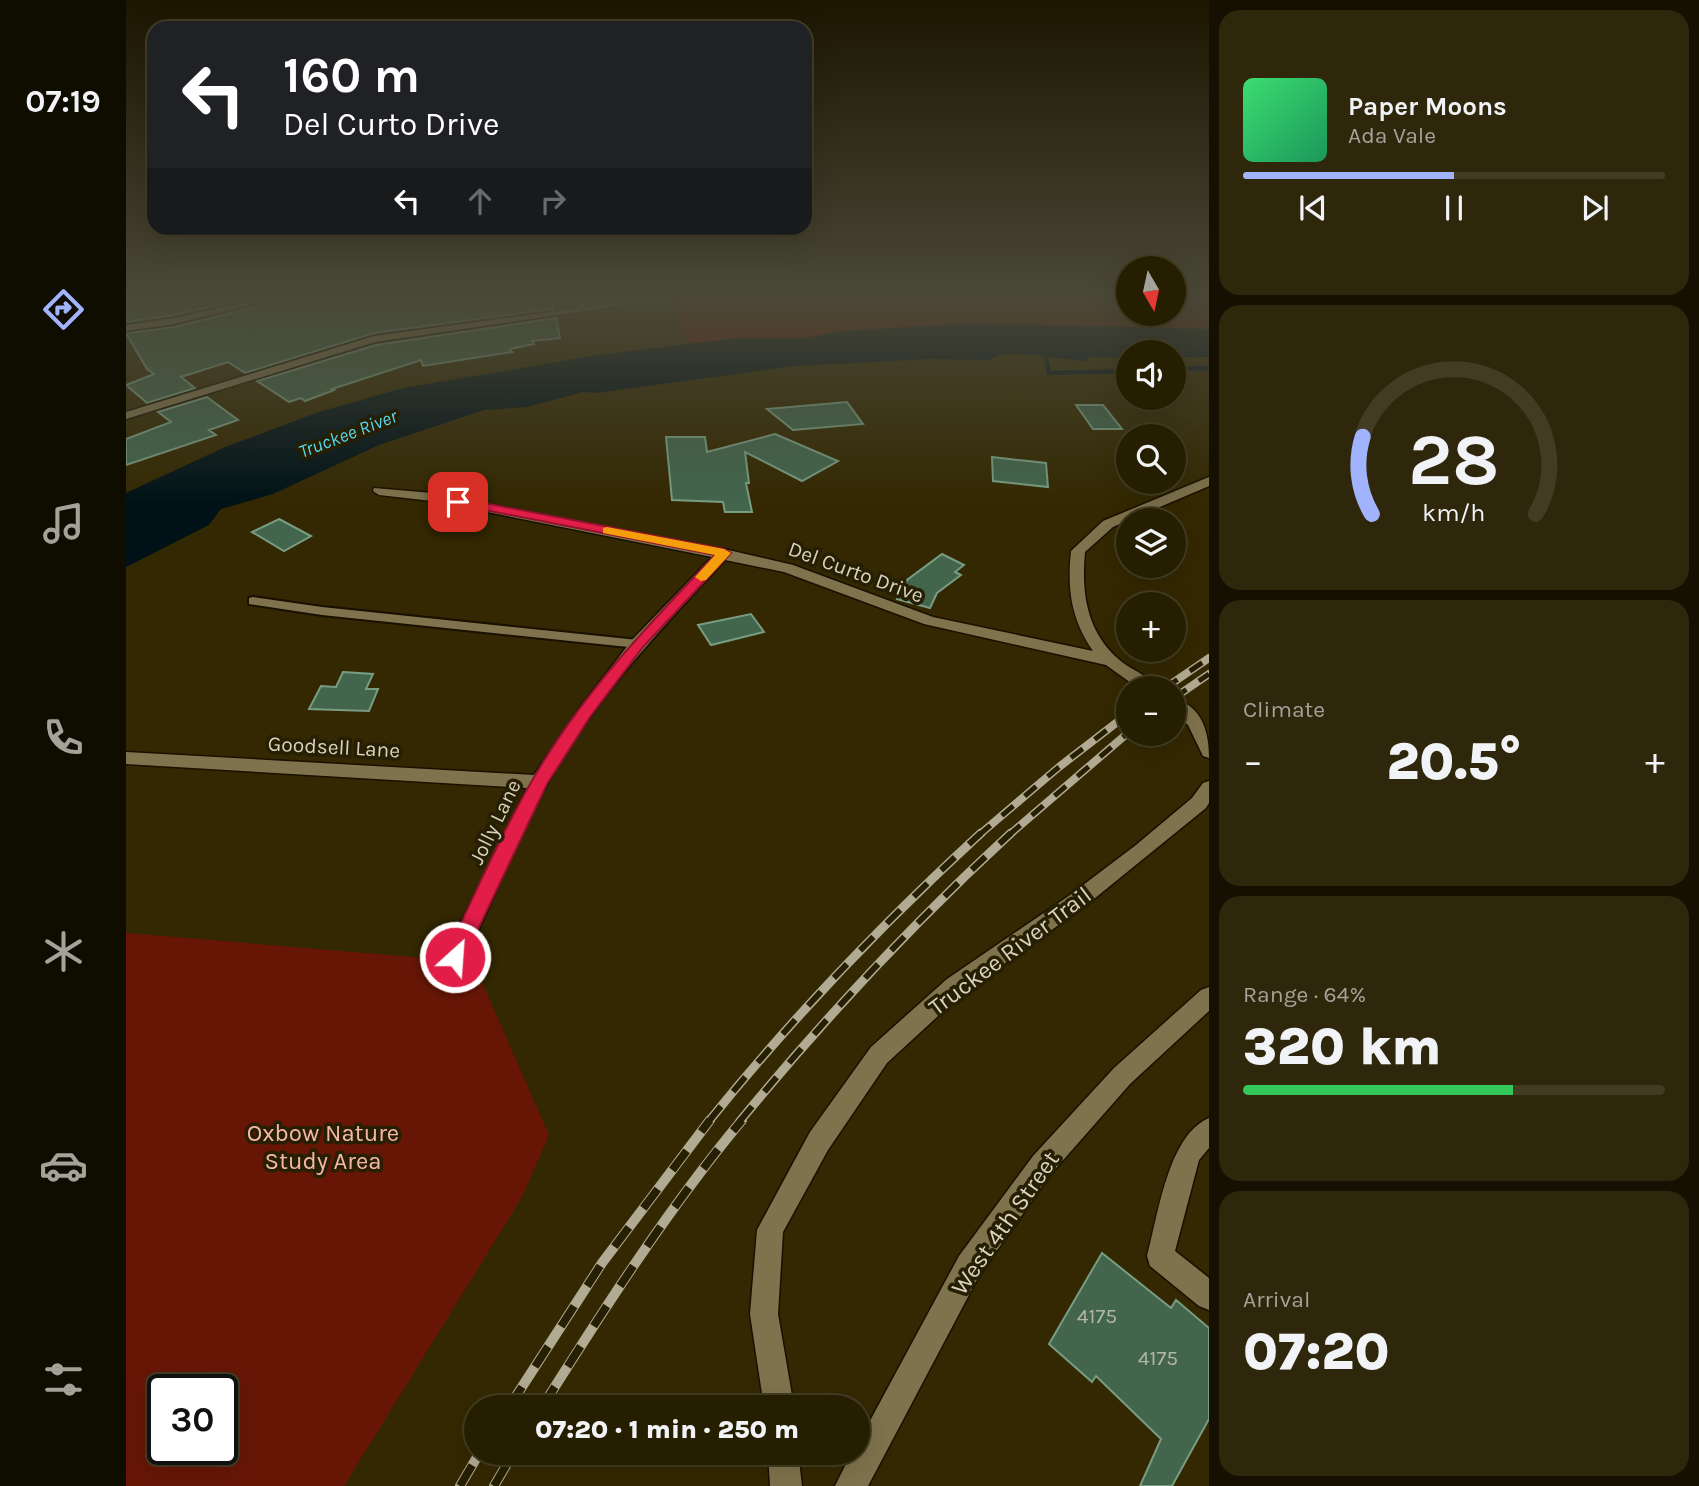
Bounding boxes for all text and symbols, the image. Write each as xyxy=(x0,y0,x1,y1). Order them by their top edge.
text: 160 m xyxy=(283,47,420,104)
icon: left xyxy=(168,49,259,140)
text: 07:19 xyxy=(25,83,101,120)
text: Paper Moons xyxy=(1348,91,1507,122)
text: Del Curto Drive xyxy=(283,106,500,143)
text: Ada Vale xyxy=(1348,122,1436,149)
icon: left xyxy=(388,182,426,220)
icon: ahead xyxy=(461,182,499,220)
icon: right xyxy=(534,182,572,220)
icon: previous xyxy=(1294,189,1332,227)
icon: pause xyxy=(1435,189,1473,227)
icon: next xyxy=(1576,189,1614,227)
north arrow xyxy=(1116,256,1186,326)
map controls xyxy=(1116,256,1186,746)
icon: directions xyxy=(39,285,88,334)
button: sound xyxy=(1116,340,1186,410)
water label: Truckee River xyxy=(296,405,402,463)
text: 28 xyxy=(1408,417,1500,502)
button: search xyxy=(1116,424,1186,494)
pin xyxy=(428,472,488,532)
icon: arrive xyxy=(439,483,477,521)
text: km/h xyxy=(1422,498,1486,527)
icon: music xyxy=(39,499,88,548)
button: layers xyxy=(1116,508,1186,578)
street label: Del Curto Drive xyxy=(785,536,927,608)
button: + xyxy=(1116,592,1186,662)
button: − xyxy=(1116,676,1186,746)
text: Climate xyxy=(1243,696,1325,723)
icon: phone xyxy=(39,713,88,762)
text: 20.5° xyxy=(1386,731,1522,792)
street label: Goodsell Lane xyxy=(267,732,401,762)
text: − xyxy=(1243,739,1263,784)
text: + xyxy=(1645,739,1665,784)
street label: Jolly Lane xyxy=(464,776,526,868)
street label: Truckee River Trail xyxy=(923,881,1097,1021)
position arrow xyxy=(418,920,492,994)
icon: climate xyxy=(39,927,88,976)
text: Range · 64% xyxy=(1243,981,1366,1008)
text: 320 km xyxy=(1243,1016,1441,1077)
park label: Oxbow Nature Study Area xyxy=(247,1119,399,1175)
icon: car xyxy=(39,1141,88,1190)
street label: West 4th Street xyxy=(945,1146,1065,1300)
text: Arrival xyxy=(1243,1286,1310,1313)
house number: 4175 xyxy=(1077,1304,1117,1328)
text: 07:20 xyxy=(1243,1321,1389,1382)
house number: 4175 xyxy=(1138,1346,1178,1370)
icon: filters xyxy=(39,1355,88,1404)
speed limit sign: 30 xyxy=(147,1374,238,1465)
text: 07:20 · 1 min · 250 m xyxy=(535,1414,799,1445)

